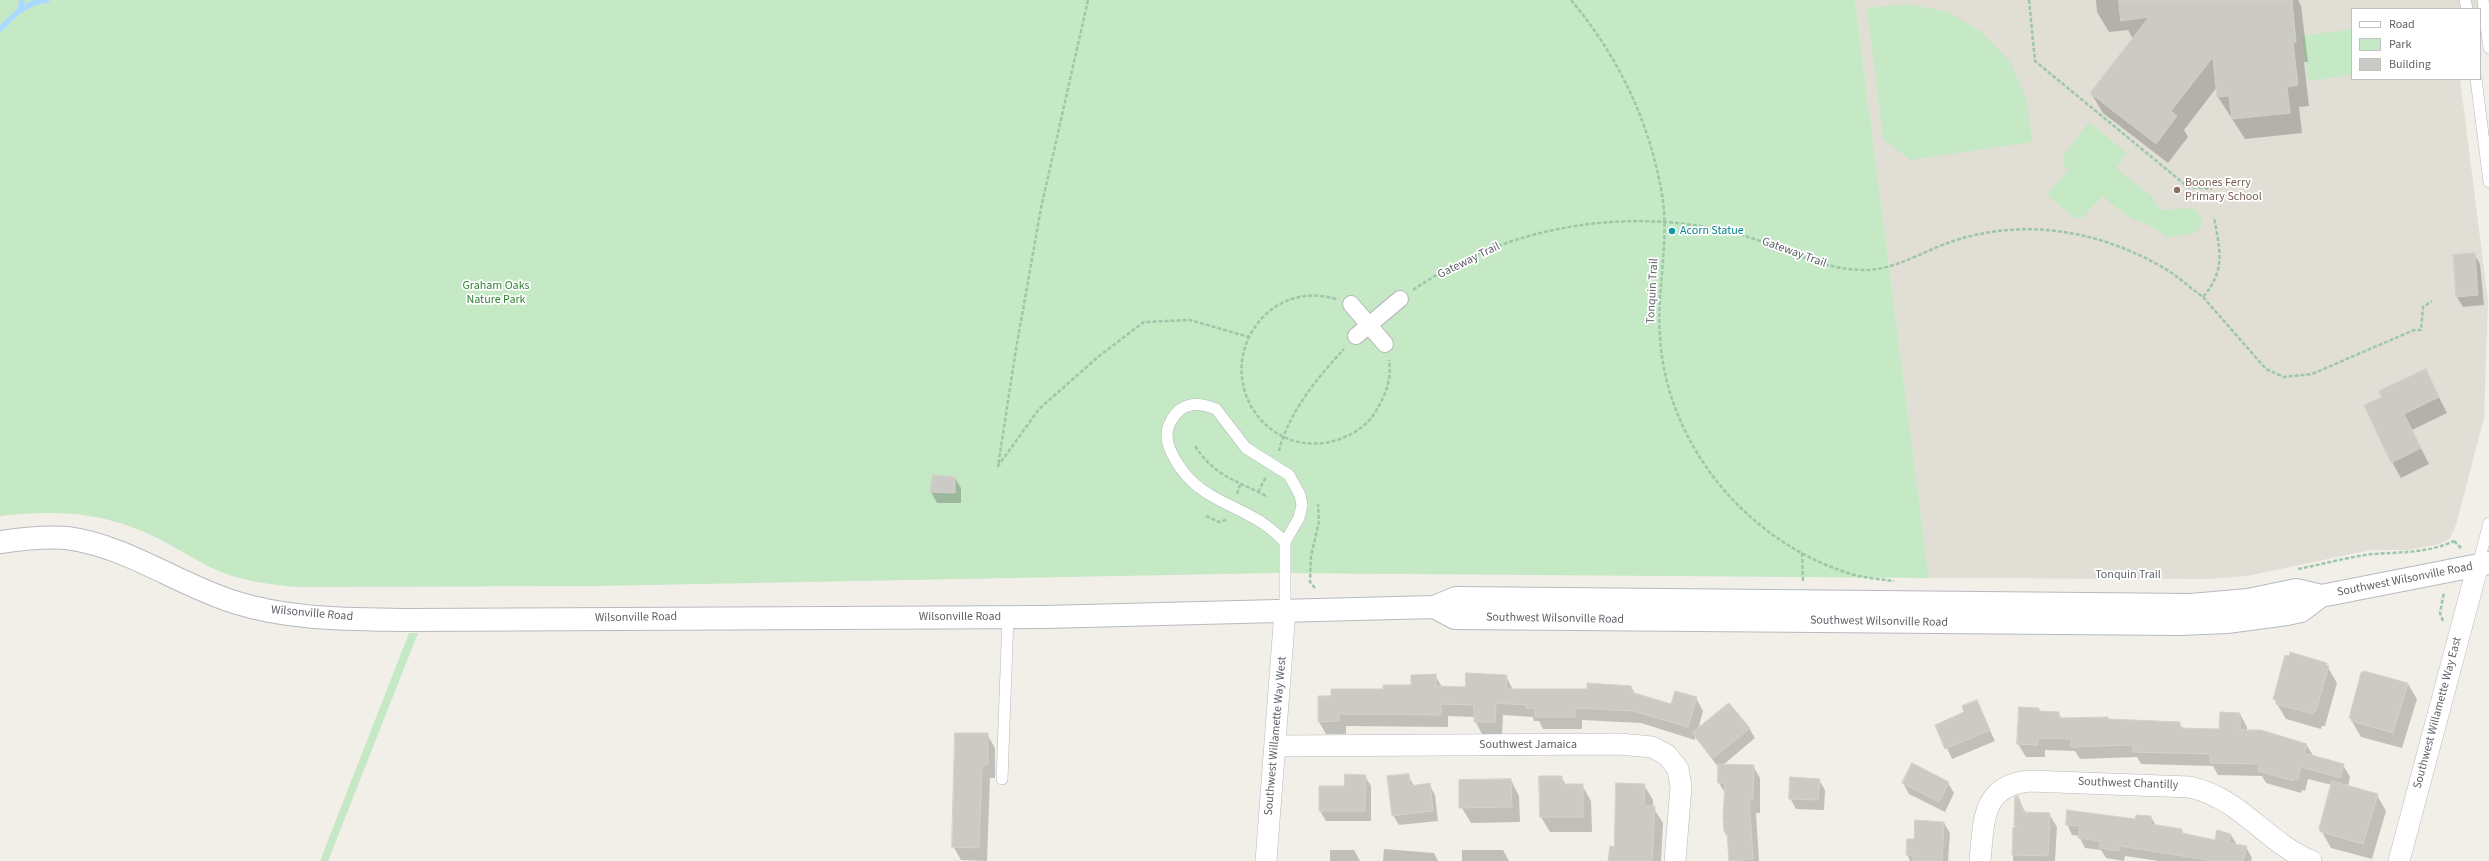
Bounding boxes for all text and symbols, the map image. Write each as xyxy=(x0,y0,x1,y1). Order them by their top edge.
legend xyxy=(2351,8,2481,80)
text: Road xyxy=(2389,16,2415,33)
text: Park xyxy=(2389,36,2411,53)
text: Building xyxy=(2389,56,2431,73)
place label: Boones Ferry Primary School xyxy=(2185,176,2262,204)
marker: Boones Ferry Primary School xyxy=(2172,185,2182,195)
place label: Acorn Statue xyxy=(1680,224,1744,238)
marker: Acorn Statue xyxy=(1667,226,1677,236)
street label: Gateway Trail xyxy=(1760,235,1828,271)
street label: Gateway Trail xyxy=(1435,240,1503,282)
street label: Tonquin Trail xyxy=(1644,258,1662,324)
park label: Graham Oaks Nature Park xyxy=(462,279,530,307)
street label: Southwest Wilsonville Road xyxy=(2336,560,2474,600)
street label: Tonquin Trail xyxy=(2095,568,2161,582)
street label: Wilsonville Road xyxy=(270,603,354,625)
street label: Wilsonville Road xyxy=(595,610,677,626)
street label: Wilsonville Road xyxy=(919,610,1001,624)
street label: Southwest Wilsonville Road xyxy=(1486,611,1624,627)
street label: Southwest Wilsonville Road xyxy=(1810,614,1948,630)
street label: Southwest Willamette Way East xyxy=(2411,635,2465,791)
street label: Southwest Willamette Way West xyxy=(1262,656,1290,816)
street label: Southwest Jamaica xyxy=(1479,738,1577,752)
street label: Southwest Chantilly xyxy=(2078,775,2178,793)

